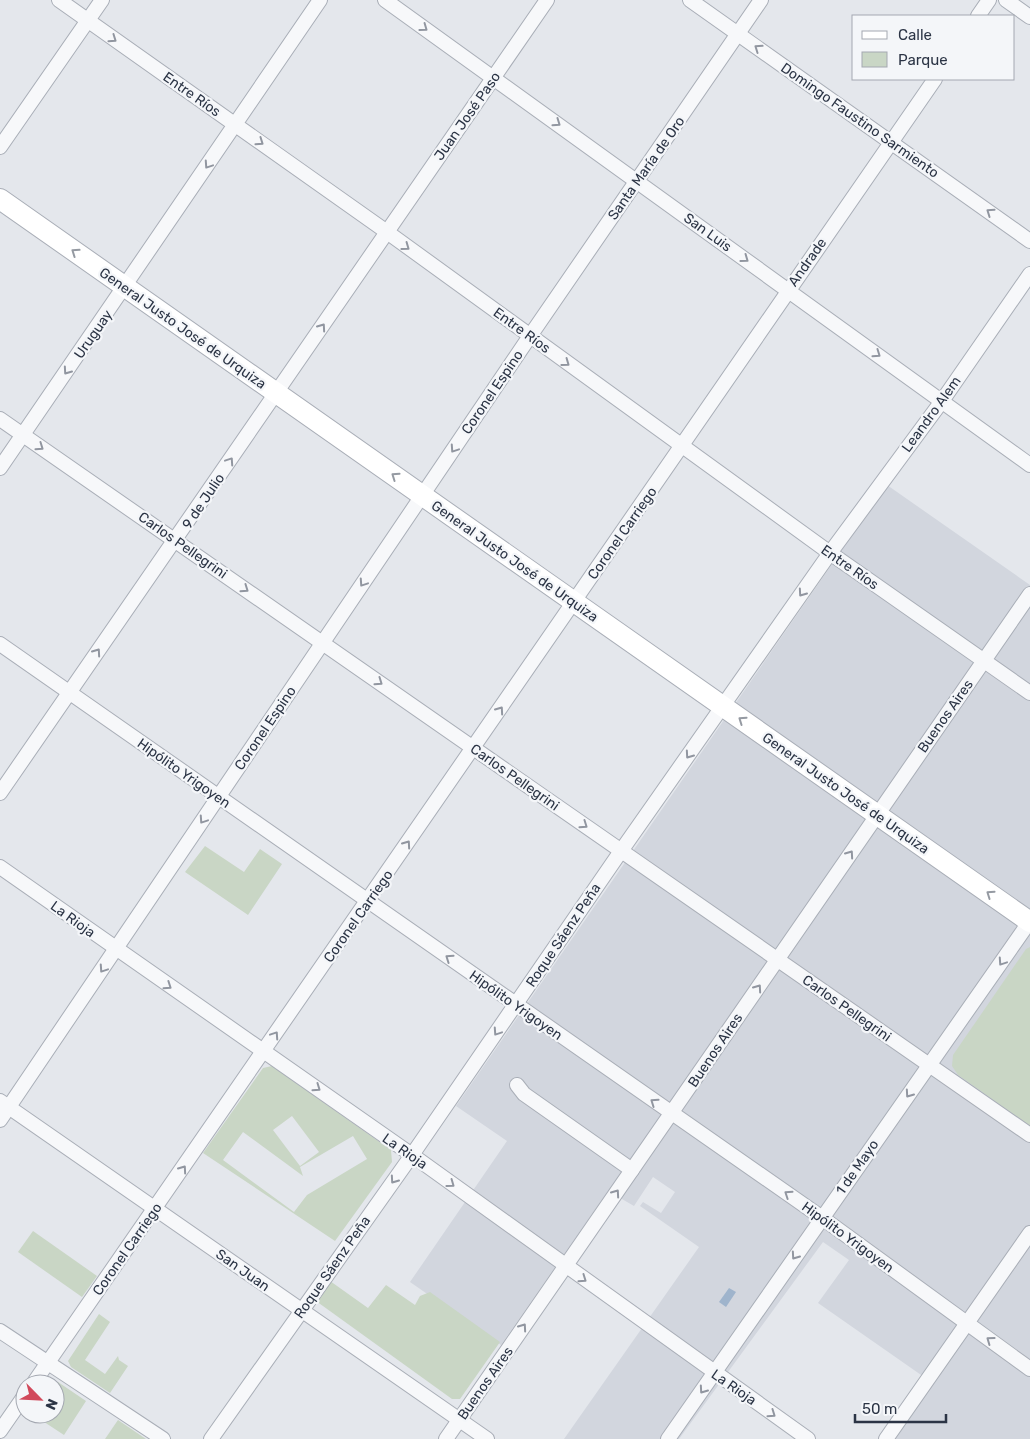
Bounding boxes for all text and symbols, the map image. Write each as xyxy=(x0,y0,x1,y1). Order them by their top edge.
legend xyxy=(852,15,1015,80)
one-way arrow xyxy=(418,22,428,31)
text: Calle xyxy=(898,26,932,44)
one-way arrow xyxy=(107,33,116,41)
one-way arrow xyxy=(754,45,763,54)
text: Parque xyxy=(898,51,948,69)
street label: Domingo Faustino Sarmiento xyxy=(777,59,942,182)
street label: Entre Ríos xyxy=(160,68,224,120)
street label: Juan José Paso xyxy=(431,69,504,164)
street label: Santa María de Oro xyxy=(604,113,688,223)
one-way arrow xyxy=(551,117,560,126)
one-way arrow xyxy=(254,136,264,145)
one-way arrow xyxy=(205,159,214,169)
street label: San Luis xyxy=(680,209,735,255)
one-way arrow xyxy=(986,209,996,218)
street label: Andrade xyxy=(785,235,830,290)
one-way arrow xyxy=(401,240,410,250)
one-way arrow xyxy=(71,249,81,258)
one-way arrow xyxy=(739,254,748,262)
street label: General Justo José de Urquiza xyxy=(96,264,269,393)
street label: Entre Ríos xyxy=(490,304,554,357)
street label: Uruguay xyxy=(70,306,116,362)
one-way arrow xyxy=(316,323,325,333)
street label: Coronel Espino xyxy=(458,347,527,438)
one-way arrow xyxy=(871,348,880,357)
one-way arrow xyxy=(560,357,569,365)
one-way arrow xyxy=(64,365,73,375)
street label: Leandro Alem xyxy=(898,373,965,455)
one-way arrow xyxy=(34,441,44,450)
one-way arrow xyxy=(450,443,460,452)
one-way arrow xyxy=(224,457,233,467)
street label: 9 de Julio xyxy=(179,470,228,532)
one-way arrow xyxy=(391,473,401,482)
street label: Coronel Carriego xyxy=(584,484,661,583)
street label: General Justo José de Urquiza xyxy=(428,497,601,626)
street label: Carlos Pellegrini xyxy=(135,508,230,582)
street label: Entre Ríos xyxy=(818,541,882,593)
one-way arrow xyxy=(360,578,369,587)
one-way arrow xyxy=(240,583,249,592)
one-way arrow xyxy=(799,587,808,597)
one-way arrow xyxy=(92,649,100,658)
one-way arrow xyxy=(373,676,382,685)
street label: Buenos Aires xyxy=(914,676,977,756)
street label: Coronel Espino xyxy=(231,683,300,774)
one-way arrow xyxy=(494,706,503,716)
one-way arrow xyxy=(739,717,748,726)
street label: General Justo José de Urquiza xyxy=(759,729,932,858)
street label: Hipólito Yrigoyen xyxy=(134,735,234,812)
street label: Carlos Pellegrini xyxy=(467,740,562,814)
one-way arrow xyxy=(686,749,695,759)
one-way arrow xyxy=(200,814,210,823)
one-way arrow xyxy=(578,819,588,828)
one-way arrow xyxy=(401,840,410,850)
one-way arrow xyxy=(844,850,853,860)
street label: Coronel Carriego xyxy=(320,867,397,966)
street label: Roque Sáenz Peña xyxy=(522,880,604,990)
one-way arrow xyxy=(986,891,996,900)
street label: La Rioja xyxy=(47,898,98,941)
one-way arrow xyxy=(446,956,455,964)
one-way arrow xyxy=(999,956,1008,965)
one-way arrow xyxy=(99,964,109,973)
street label: Hipólito Yrigoyen xyxy=(466,967,566,1044)
street label: Carlos Pellegrini xyxy=(799,971,894,1045)
one-way arrow xyxy=(163,980,172,989)
one-way arrow xyxy=(752,984,761,993)
street label: Buenos Aires xyxy=(685,1010,746,1090)
one-way arrow xyxy=(494,1027,503,1036)
one-way arrow xyxy=(269,1032,278,1041)
one-way arrow xyxy=(311,1082,320,1091)
one-way arrow xyxy=(906,1088,915,1098)
one-way arrow xyxy=(650,1099,659,1108)
street label: La Rioja xyxy=(379,1130,430,1173)
street label: 1 de Mayo xyxy=(832,1137,883,1198)
one-way arrow xyxy=(177,1165,186,1175)
one-way arrow xyxy=(391,1174,400,1184)
one-way arrow xyxy=(445,1178,455,1187)
one-way arrow xyxy=(610,1189,619,1199)
one-way arrow xyxy=(784,1191,793,1200)
street label: Hipólito Yrigoyen xyxy=(798,1198,897,1277)
street label: Coronel Carriego xyxy=(89,1200,166,1299)
street label: Roque Sáenz Peña xyxy=(291,1213,374,1322)
street label: San Juan xyxy=(213,1246,273,1295)
one-way arrow xyxy=(792,1250,801,1260)
one-way arrow xyxy=(577,1273,587,1282)
one-way arrow xyxy=(517,1323,526,1333)
one-way arrow xyxy=(987,1337,996,1347)
street label: Buenos Aires xyxy=(454,1343,517,1423)
street label: La Rioja xyxy=(708,1366,759,1409)
north arrow xyxy=(15,1374,65,1424)
one-way arrow xyxy=(700,1384,709,1393)
scale bar xyxy=(855,1392,946,1424)
text: N xyxy=(42,1396,61,1412)
text: 50 m xyxy=(862,1400,897,1418)
one-way arrow xyxy=(766,1408,776,1417)

